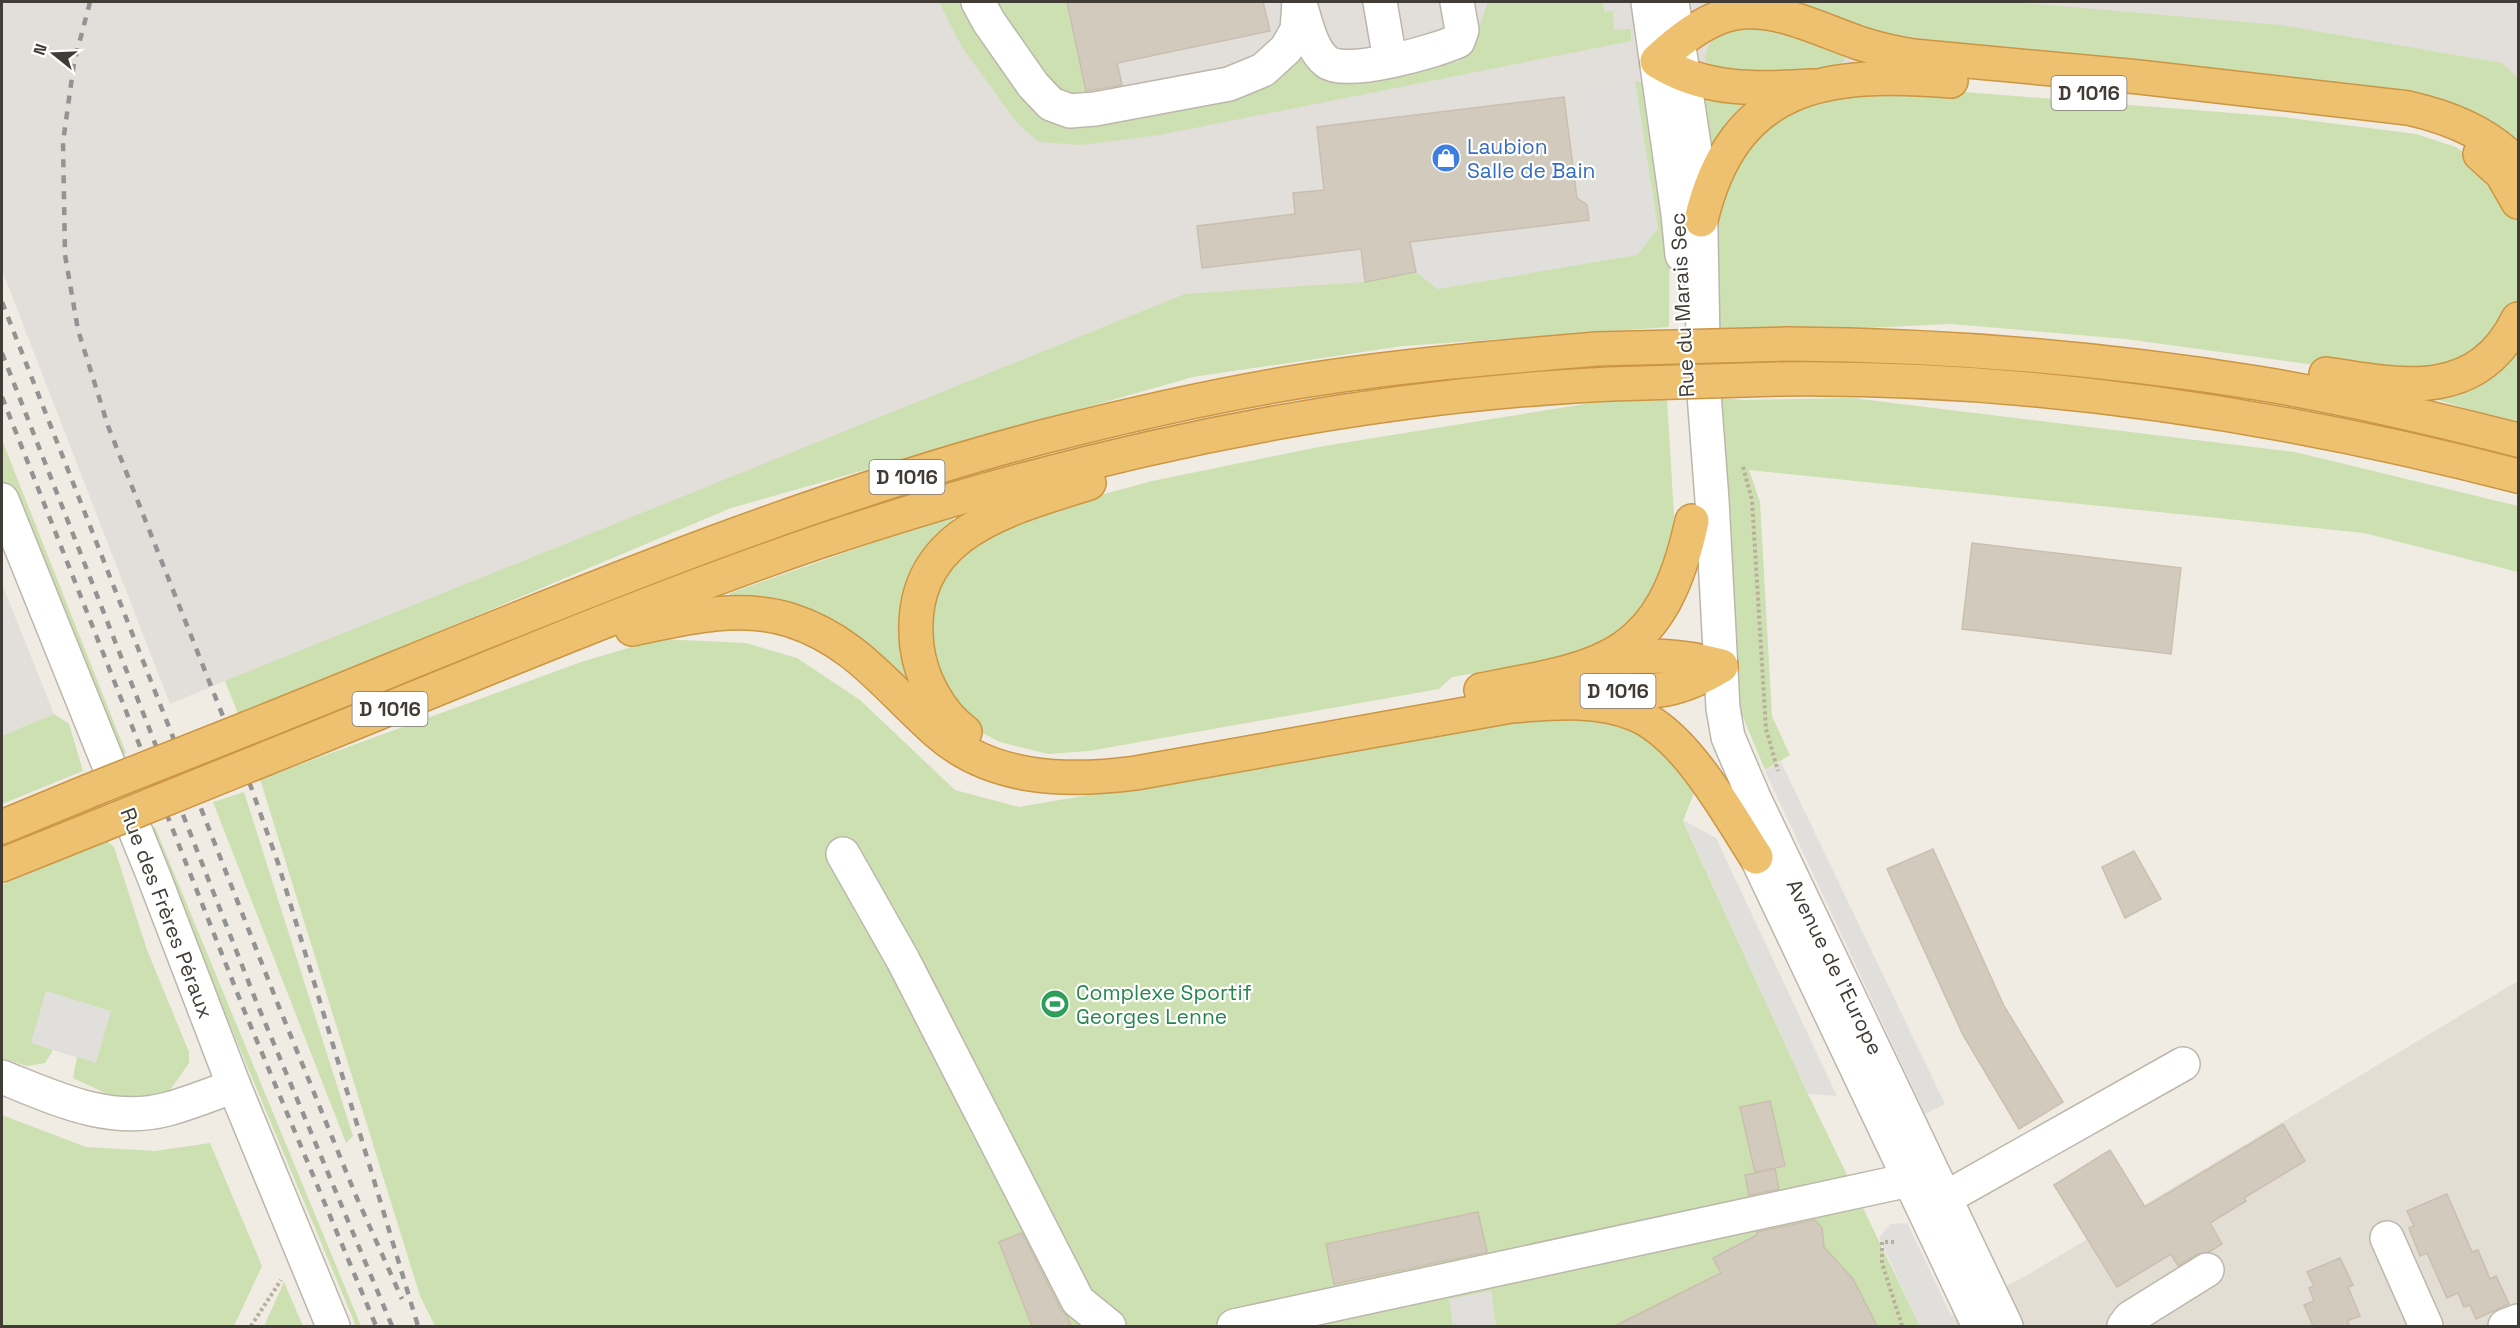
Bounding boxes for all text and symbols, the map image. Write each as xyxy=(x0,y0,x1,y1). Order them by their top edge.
north arrow xyxy=(24,24,84,84)
text: N xyxy=(29,41,52,58)
road number: D 1016 xyxy=(2052,76,2126,110)
place label: Laubion Salle de Bain xyxy=(1467,133,1595,184)
shop icon: Laubion Salle de Bain xyxy=(1430,142,1462,174)
street label: Rue du Marais Sec xyxy=(1664,212,1700,398)
road number: D 1016 xyxy=(870,460,944,494)
road number: D 1016 xyxy=(1580,674,1656,708)
road number: D 1016 xyxy=(352,692,428,726)
street label: Rue des Frères Péraux xyxy=(114,804,220,1022)
street label: Avenue de l'Europe xyxy=(1781,875,1889,1059)
place label: Complexe Sportif Georges Lenne xyxy=(1076,979,1252,1030)
sports icon: Complexe Sportif Georges Lenne xyxy=(1039,988,1071,1020)

